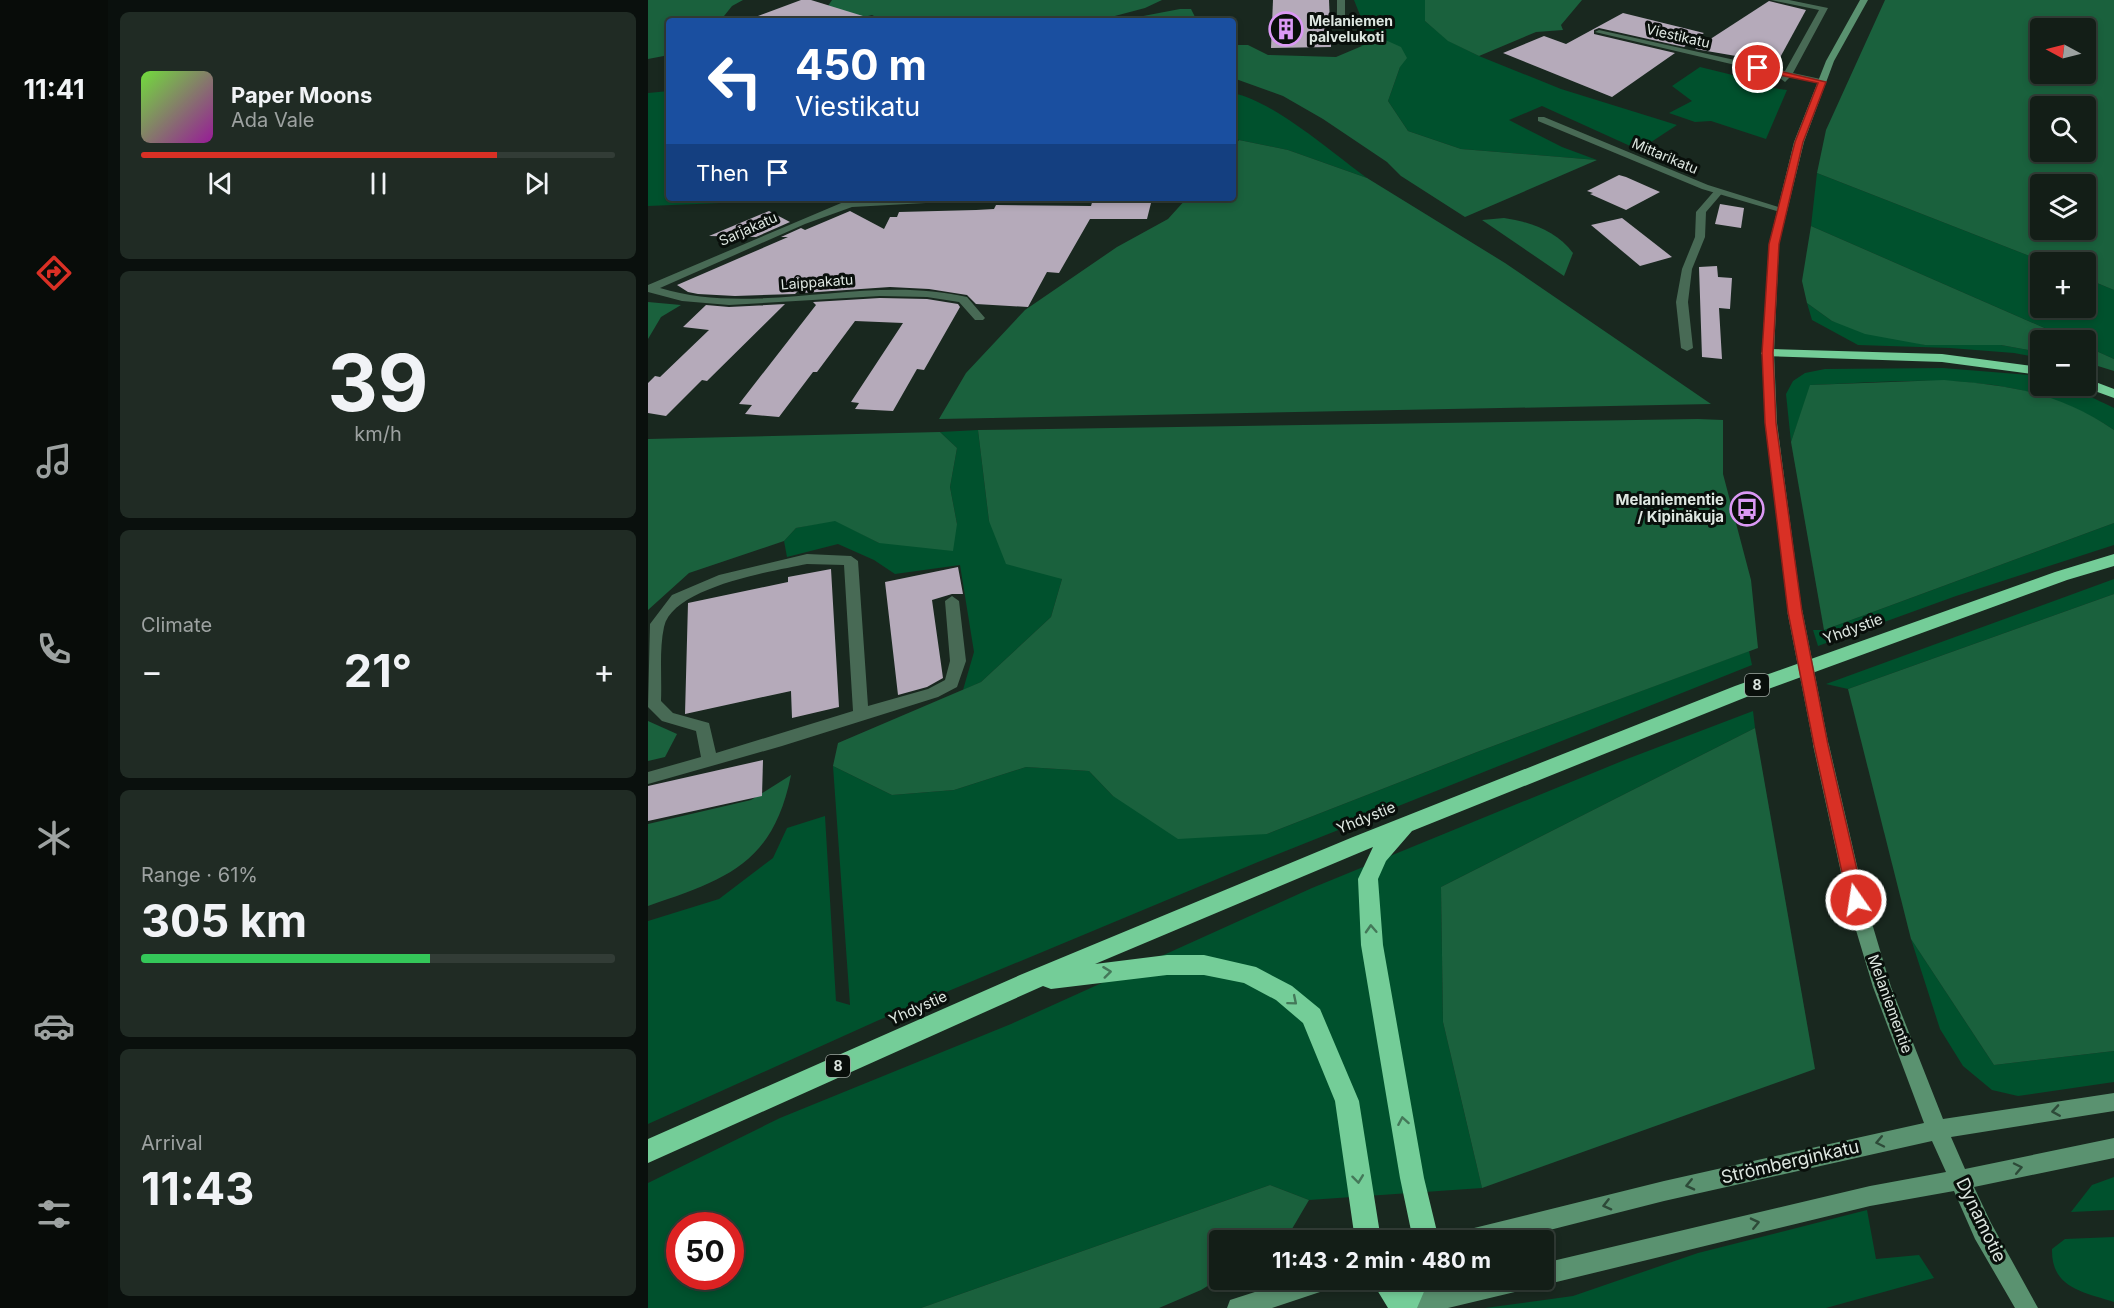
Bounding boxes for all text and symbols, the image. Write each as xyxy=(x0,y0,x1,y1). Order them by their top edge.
building icon: Melaniemen palvelukoti xyxy=(1268,11,1304,47)
place label: Melaniemen palvelukoti xyxy=(1309,12,1393,45)
north arrow xyxy=(2030,18,2096,84)
map controls xyxy=(2030,18,2096,396)
street label: Viestikatu xyxy=(1645,20,1712,51)
text: 450 m xyxy=(795,39,927,90)
icon: left xyxy=(696,42,774,120)
pin xyxy=(1732,42,1783,93)
icon: arrive xyxy=(1741,51,1774,84)
text: 11:41 xyxy=(23,73,85,106)
text: Paper Moons xyxy=(231,82,372,108)
text: Viestikatu xyxy=(795,90,920,123)
button: search xyxy=(2030,96,2096,162)
text: Ada Vale xyxy=(231,108,314,132)
street label: Mittarikatu xyxy=(1630,134,1701,177)
icon: arrive xyxy=(761,156,794,189)
text: Then xyxy=(696,160,749,186)
icon: previous xyxy=(204,167,237,200)
icon: pause xyxy=(362,167,395,200)
icon: next xyxy=(520,167,553,200)
button: layers xyxy=(2030,174,2096,240)
street label: Sarjakatu xyxy=(716,208,780,249)
icon: directions xyxy=(33,252,75,294)
button: + xyxy=(2030,252,2096,318)
street label: Laippakatu xyxy=(780,270,854,293)
button: − xyxy=(2030,330,2096,396)
text: 39 xyxy=(327,335,429,430)
text: km/h xyxy=(354,422,402,446)
icon: music xyxy=(33,440,75,482)
place label: Melaniementie / Kipinäkuja xyxy=(1616,490,1724,526)
bus stop icon: Melaniementie / Kipinäkuja xyxy=(1729,491,1765,527)
street label: Yhdystie xyxy=(1820,609,1885,648)
text: Climate xyxy=(141,613,212,637)
icon: phone xyxy=(33,628,75,670)
text: 21° xyxy=(344,643,412,698)
text: − xyxy=(141,651,163,691)
text: + xyxy=(593,651,615,691)
road number: 8 xyxy=(1745,674,1769,696)
street label: Yhdystie xyxy=(1334,797,1398,838)
icon: climate xyxy=(33,817,75,859)
text: Range · 61% xyxy=(141,863,258,887)
position arrow xyxy=(1824,868,1888,932)
text: 305 km xyxy=(141,893,307,948)
one-way arrow xyxy=(1365,924,1378,933)
street label: Melaniementie xyxy=(1864,952,1917,1056)
one-way arrow xyxy=(1102,966,1112,979)
street label: Yhdystie xyxy=(886,986,950,1029)
one-way arrow xyxy=(1286,993,1297,1004)
icon: car xyxy=(33,1005,75,1047)
road number: 8 xyxy=(826,1055,850,1077)
one-way arrow xyxy=(2052,1104,2062,1117)
one-way arrow xyxy=(1397,1117,1409,1126)
text: Arrival xyxy=(141,1131,203,1155)
street label: Strömberginkatu xyxy=(1719,1135,1861,1188)
one-way arrow xyxy=(1875,1135,1885,1148)
text: 11:43 xyxy=(141,1161,254,1216)
one-way arrow xyxy=(2013,1162,2023,1175)
street label: Dynamotie xyxy=(1952,1174,2011,1265)
one-way arrow xyxy=(1351,1175,1363,1184)
one-way arrow xyxy=(1685,1178,1695,1191)
icon: filters xyxy=(33,1193,75,1235)
one-way arrow xyxy=(1602,1198,1612,1211)
speed limit sign: 50 xyxy=(666,1212,744,1290)
one-way arrow xyxy=(1749,1218,1759,1231)
text: 11:43 · 2 min · 480 m xyxy=(1272,1247,1491,1273)

